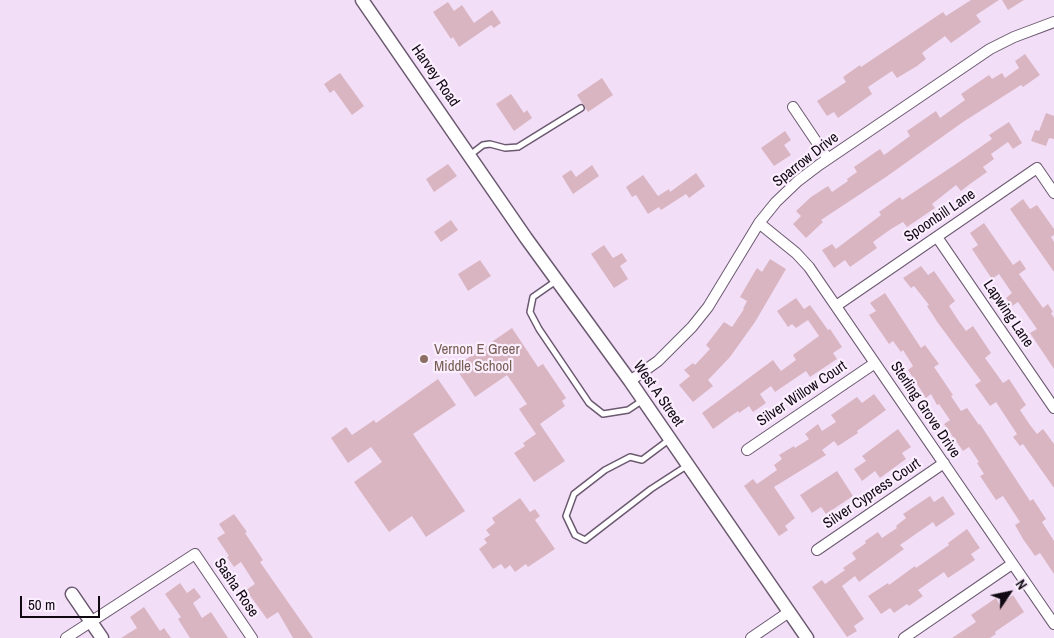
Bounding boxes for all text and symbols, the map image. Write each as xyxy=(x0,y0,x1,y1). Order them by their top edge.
street label: Harvey Road xyxy=(407,41,463,111)
street label: Sparrow Drive xyxy=(769,129,843,191)
street label: Spoonbill Lane xyxy=(901,186,979,246)
street label: Lapwing Lane xyxy=(979,277,1037,351)
place label: Vernon E Greer Middle School xyxy=(434,341,519,376)
marker: Vernon E Greer Middle School xyxy=(418,353,430,365)
street label: Silver Willow Court xyxy=(754,357,850,431)
street label: West A Street xyxy=(629,358,687,430)
street label: Sterling Grove Drive xyxy=(886,358,964,462)
street label: Silver Cypress Court xyxy=(820,455,924,533)
street label: Sasha Rose xyxy=(210,555,262,621)
north arrow xyxy=(984,568,1034,618)
text: N xyxy=(1012,576,1031,593)
scale bar xyxy=(22,586,102,618)
text: 50 m xyxy=(28,594,55,615)

